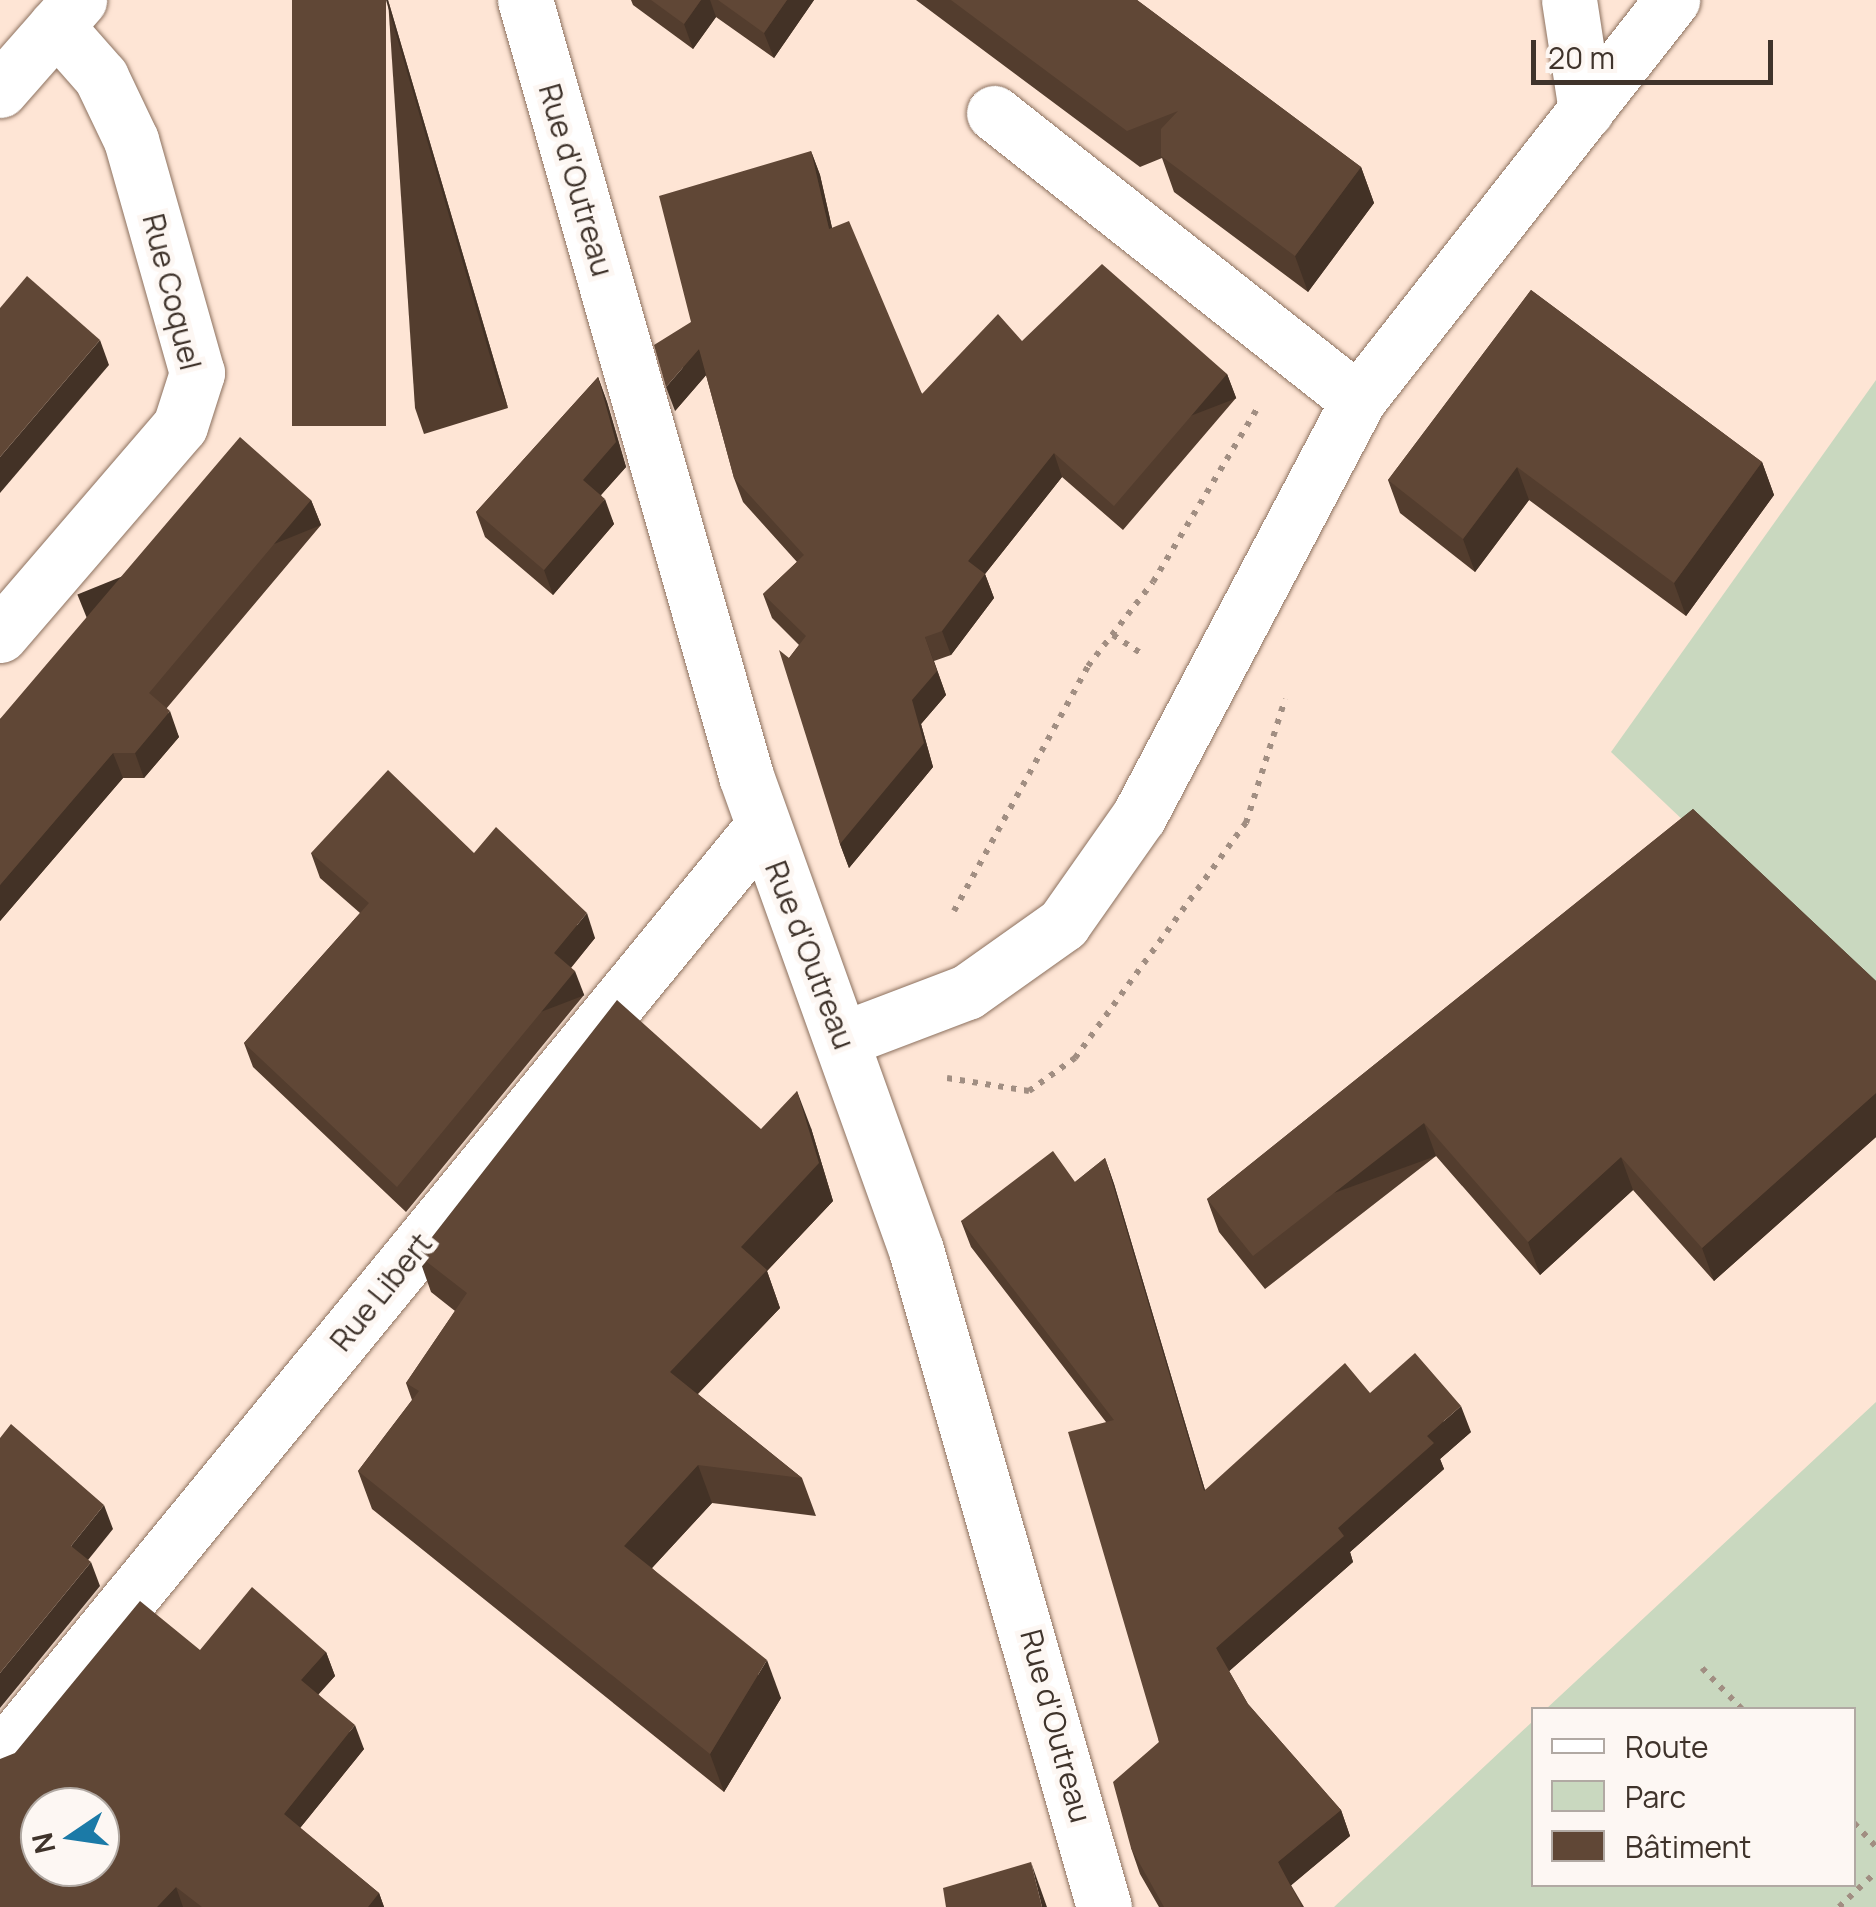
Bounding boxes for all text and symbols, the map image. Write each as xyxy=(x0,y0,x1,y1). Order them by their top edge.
scale bar xyxy=(1536,20,1778,82)
text: 20 m xyxy=(1548,37,1615,78)
street label: Rue d'Outreau xyxy=(531,80,621,280)
street label: Rue Coquel xyxy=(135,210,209,374)
street label: Rue d'Outreau xyxy=(758,856,862,1054)
street label: Rue Libert xyxy=(323,1226,439,1358)
street label: Rue d'Outreau xyxy=(1013,1626,1099,1826)
legend xyxy=(1531,1707,1856,1887)
text: Route xyxy=(1625,1726,1708,1767)
text: Parc xyxy=(1625,1776,1686,1817)
north arrow xyxy=(20,1787,120,1887)
text: Bâtiment xyxy=(1625,1826,1751,1867)
text: N xyxy=(22,1829,63,1857)

